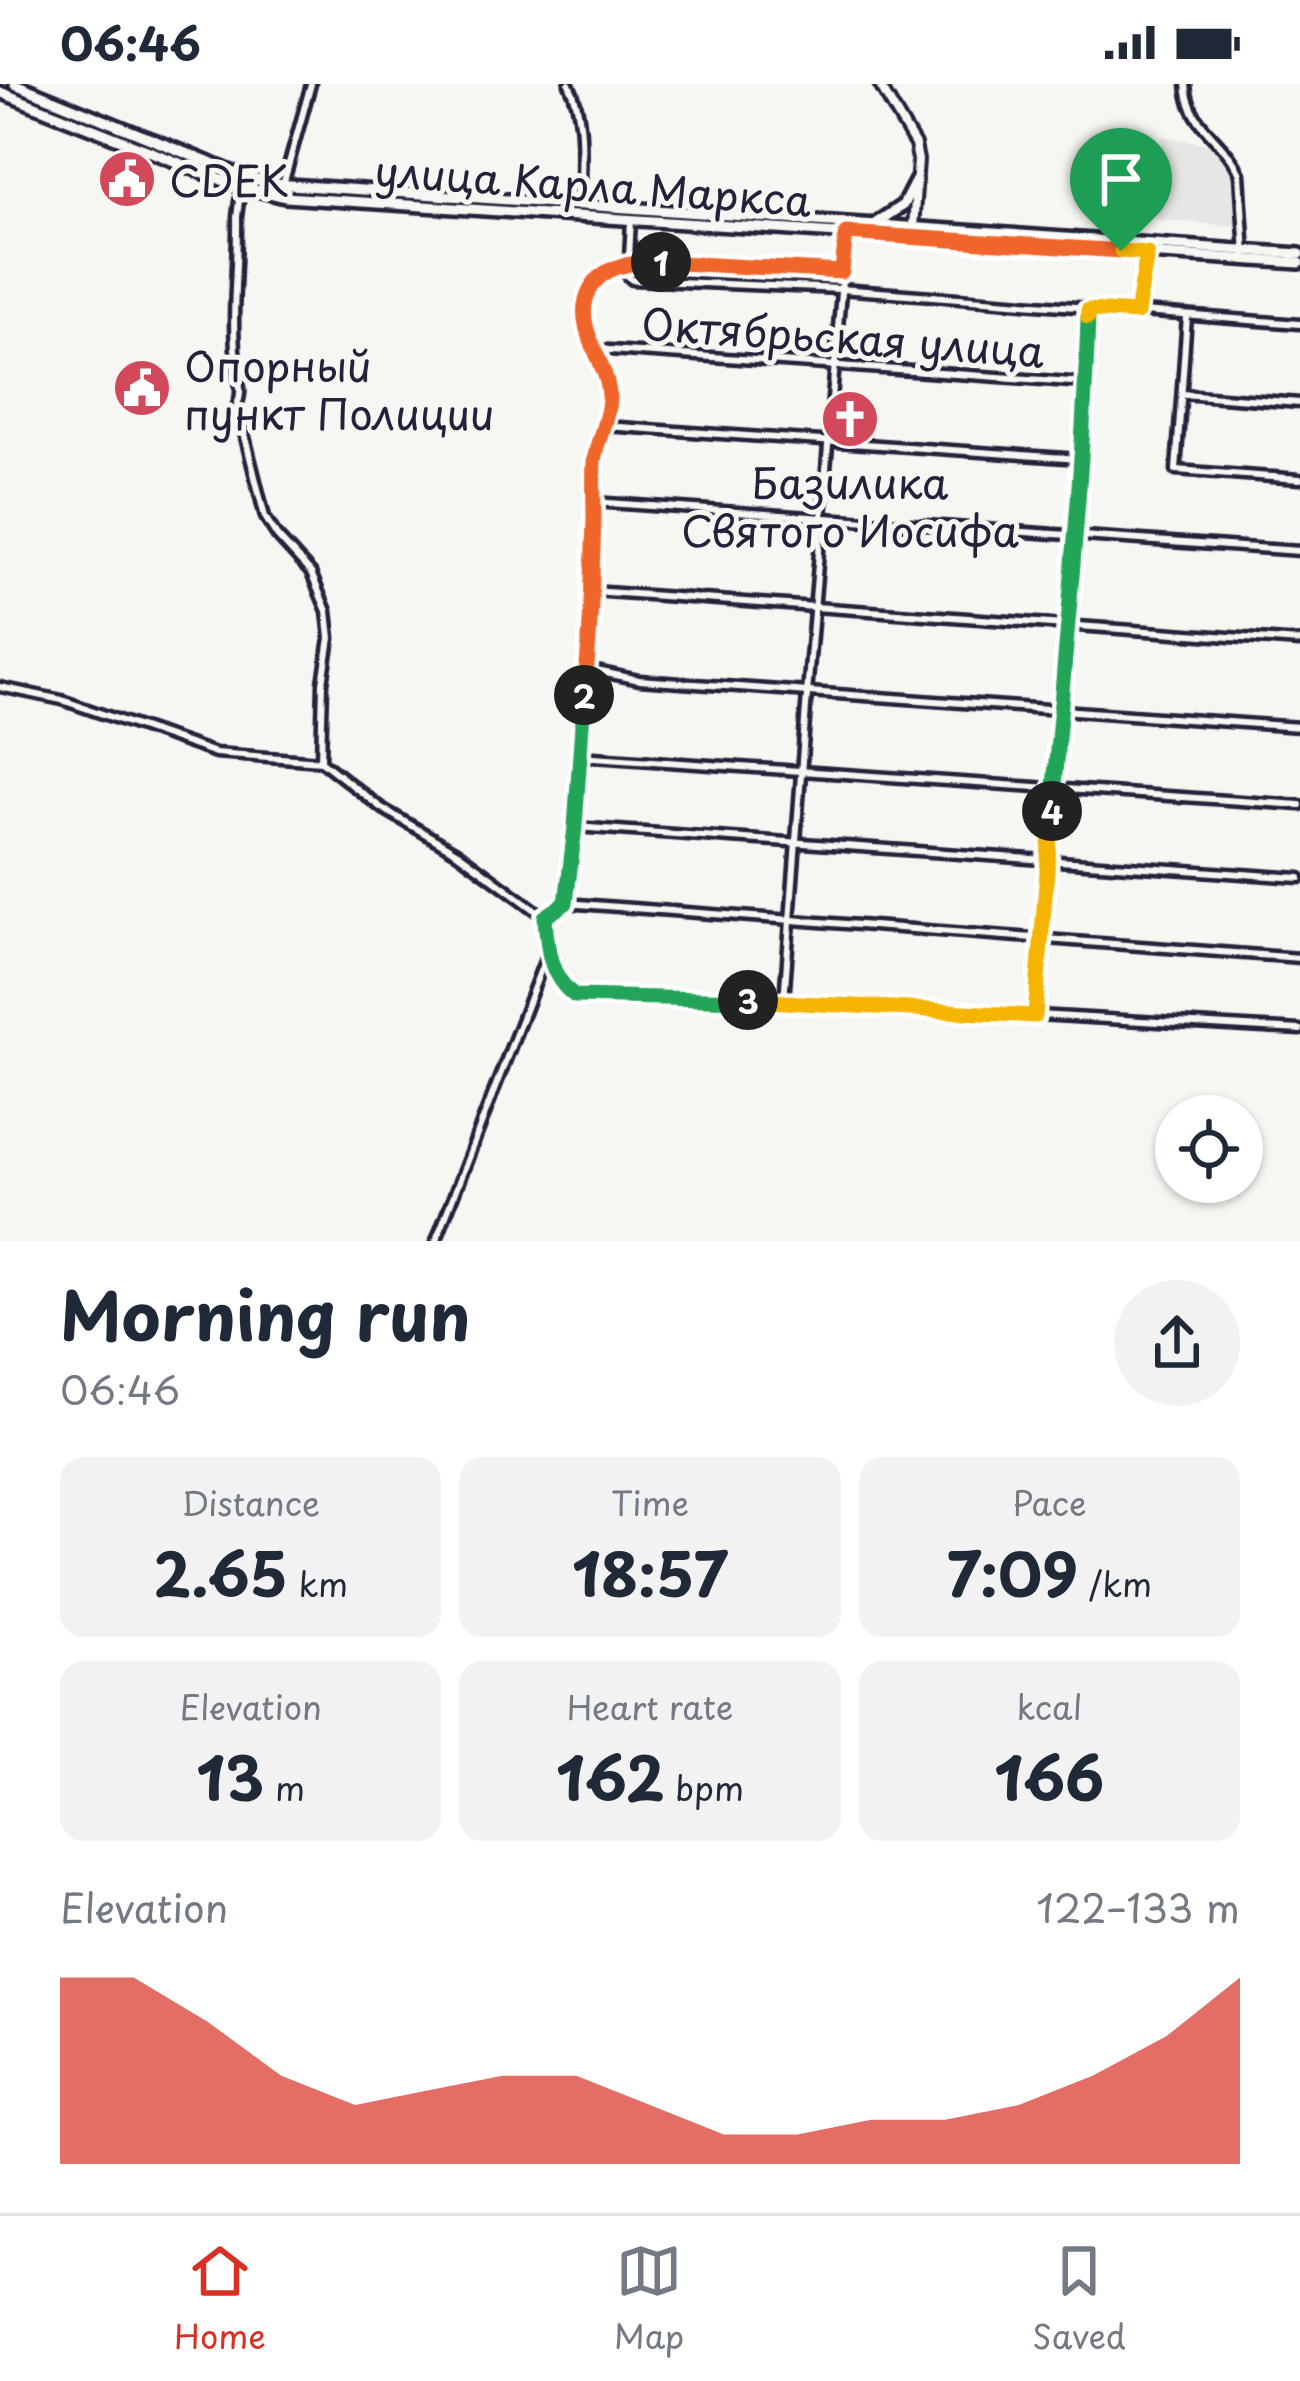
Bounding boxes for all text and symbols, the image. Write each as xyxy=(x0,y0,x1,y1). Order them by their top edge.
text: 06:46 xyxy=(60,8,201,76)
pin xyxy=(1070,128,1172,251)
street label: улица Карла Маркса xyxy=(372,137,814,231)
icon: arrive xyxy=(1088,146,1154,212)
public building icon: CDEK xyxy=(96,148,158,210)
place label: CDEK xyxy=(169,148,289,211)
pin: 1 xyxy=(631,232,691,292)
text: 1 xyxy=(653,237,669,287)
street label: Октябрьская улица xyxy=(639,290,1047,382)
place label: Опорный пункт Полиции xyxy=(184,333,495,444)
public building icon: Опорный пункт Полиции xyxy=(111,357,173,419)
church icon: Базилика Святого Иосифа xyxy=(819,388,881,450)
place label: Базилика Святого Иосифа xyxy=(681,450,1020,561)
pin: 2 xyxy=(554,665,614,725)
text: 2 xyxy=(572,670,596,720)
pin: 4 xyxy=(1022,781,1082,841)
text: 4 xyxy=(1041,786,1063,836)
pin: 3 xyxy=(718,970,778,1030)
text: 3 xyxy=(737,975,759,1025)
map controls xyxy=(1155,1095,1263,1203)
button: locate xyxy=(1155,1095,1263,1203)
text: Morning run xyxy=(60,1264,470,1363)
button: share xyxy=(1114,1280,1240,1406)
text: 06:46 xyxy=(60,1359,180,1418)
text: Distance xyxy=(181,1477,320,1527)
text: Time xyxy=(611,1477,689,1527)
text: Pace xyxy=(1012,1477,1087,1527)
text: 2.65 xyxy=(153,1527,288,1617)
text: 18:57 xyxy=(572,1527,728,1617)
text: 7:09 xyxy=(947,1527,1078,1617)
text: km xyxy=(288,1558,348,1608)
text: /km xyxy=(1078,1558,1152,1608)
text: Elevation xyxy=(179,1681,322,1731)
text: Heart rate xyxy=(567,1681,733,1731)
text: kcal xyxy=(1016,1681,1082,1731)
text: 13 xyxy=(196,1731,264,1821)
text: 162 xyxy=(556,1731,665,1821)
text: 166 xyxy=(994,1731,1104,1821)
text: m xyxy=(264,1762,305,1812)
text: bpm xyxy=(665,1762,744,1812)
text: Elevation xyxy=(60,1877,228,1936)
text: 122–133 m xyxy=(1036,1877,1240,1936)
tab: Home xyxy=(174,2238,266,2360)
tab: Map xyxy=(614,2238,684,2360)
tab: Saved xyxy=(1032,2238,1126,2360)

